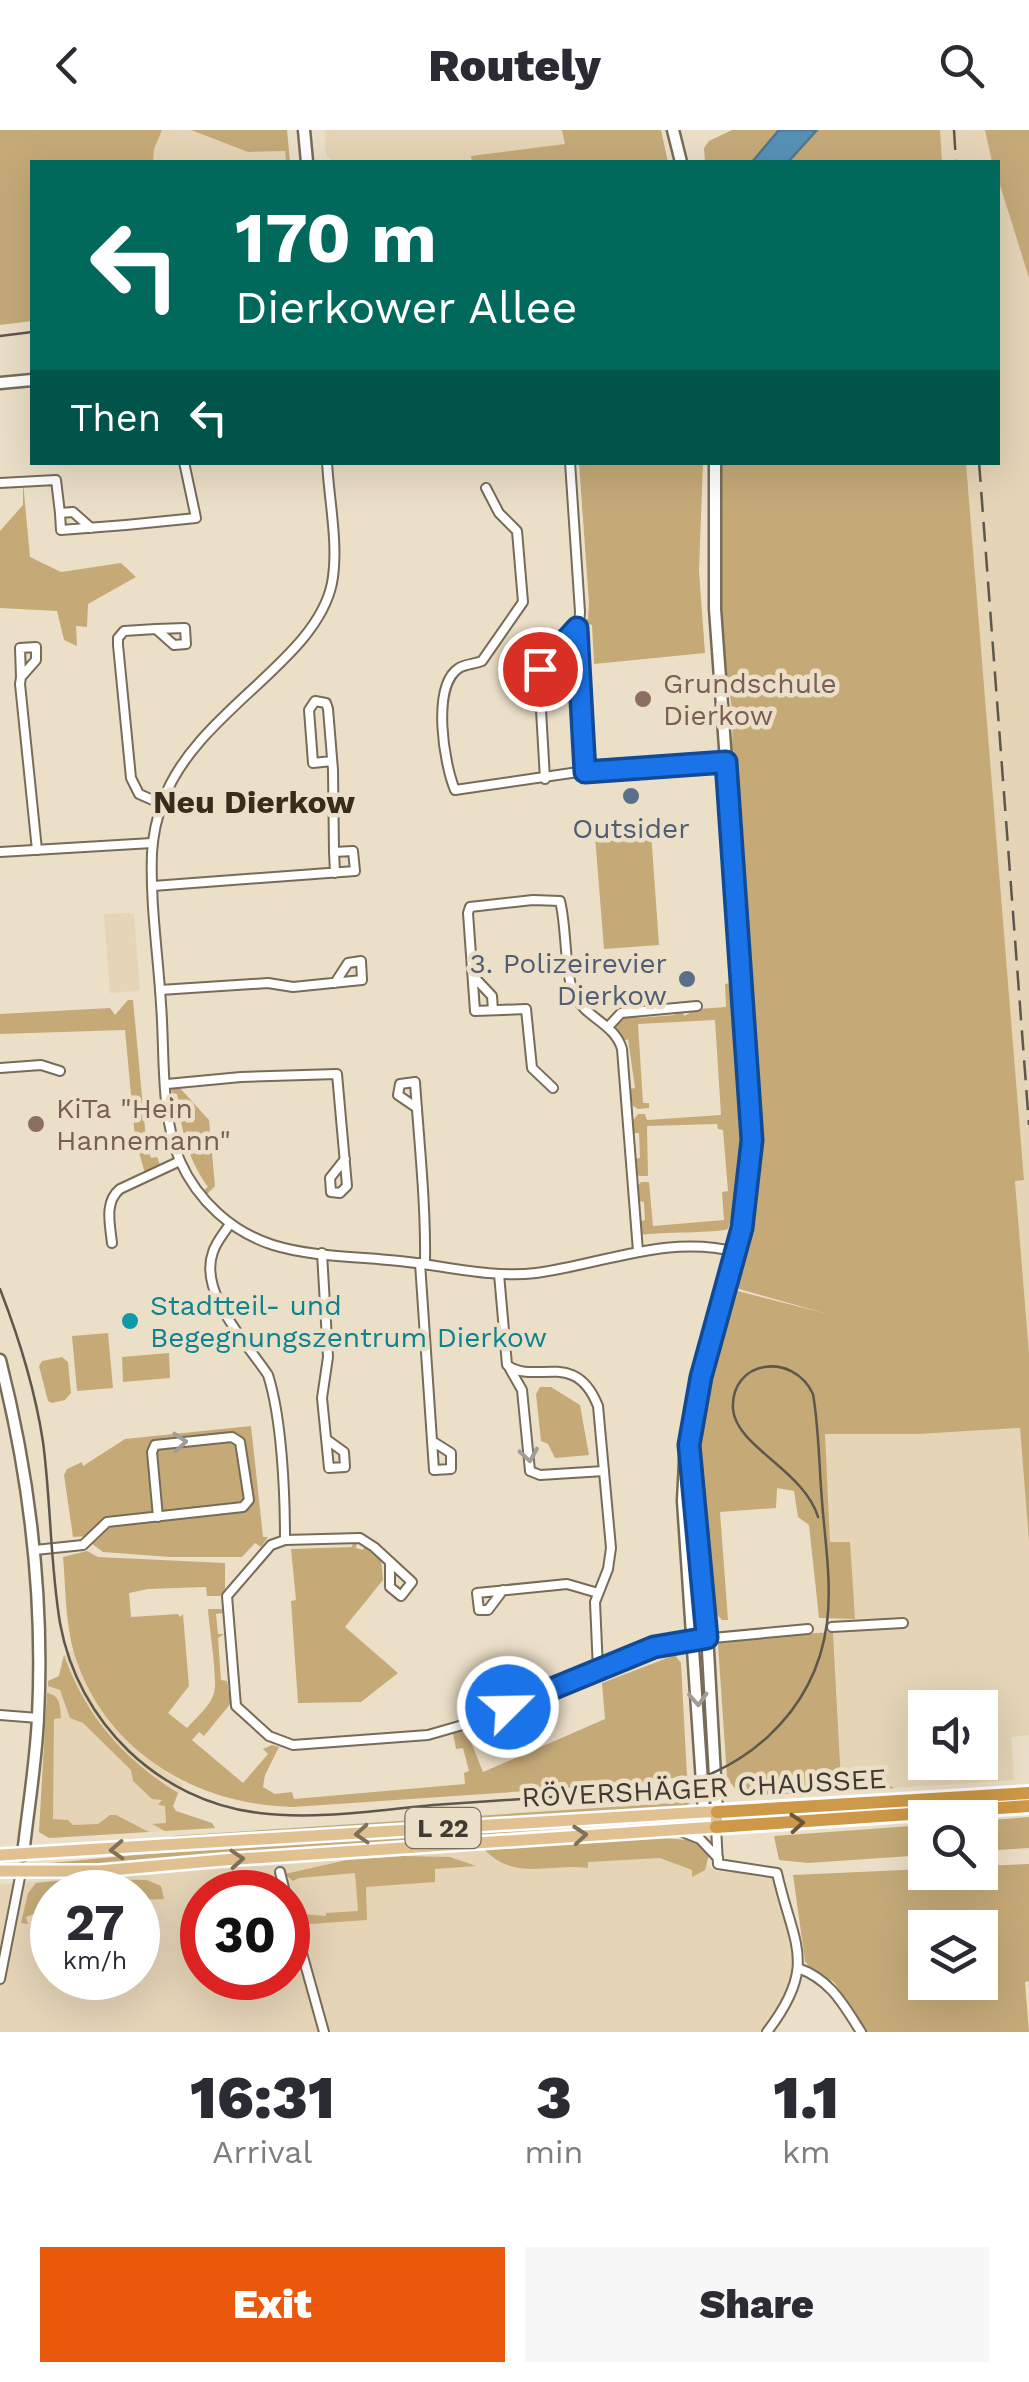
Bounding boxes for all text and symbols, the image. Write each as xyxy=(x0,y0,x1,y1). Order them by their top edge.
icon: back xyxy=(40,38,95,93)
icon: search xyxy=(934,38,989,93)
text: Routely xyxy=(428,39,601,92)
text: 170 m xyxy=(235,197,437,279)
icon: left xyxy=(70,200,200,330)
text: Dierkower Allee xyxy=(235,281,577,334)
icon: left xyxy=(181,390,236,445)
text: Then xyxy=(70,396,161,440)
pin xyxy=(498,627,583,712)
icon: arrive xyxy=(513,642,568,697)
place label: Grundschule Dierkow xyxy=(663,667,837,732)
marker: Grundschule Dierkow xyxy=(632,688,654,710)
district label: Neu Dierkow xyxy=(153,783,355,821)
marker: Outsider xyxy=(620,785,642,807)
place label: Outsider xyxy=(572,812,690,845)
place label: 3. Polizeirevier Dierkow xyxy=(469,947,667,1012)
marker: 3. Polizeirevier Dierkow xyxy=(676,968,698,990)
place label: KiTa "Hein Hannemann" xyxy=(56,1092,231,1157)
marker: KiTa "Hein Hannemann" xyxy=(25,1113,47,1135)
place label: Stadtteil- und Begegnungszentrum Dierkow xyxy=(150,1289,547,1354)
marker: Stadtteil- und Begegnungszentrum Dierkow xyxy=(119,1310,141,1332)
one-way arrow xyxy=(172,1432,188,1454)
one-way arrow xyxy=(518,1447,539,1463)
position arrow xyxy=(456,1655,560,1759)
map controls xyxy=(908,1690,998,2000)
button: sound xyxy=(908,1690,998,1780)
one-way arrow xyxy=(687,1692,708,1708)
street label: RÖVERSHÄGER CHAUSSEE xyxy=(521,1762,887,1814)
button: search xyxy=(908,1800,998,1890)
road number: L 22 xyxy=(406,1808,480,1848)
one-way arrow xyxy=(790,1813,806,1834)
one-way arrow xyxy=(353,1823,369,1844)
one-way arrow xyxy=(573,1825,589,1847)
one-way arrow xyxy=(108,1838,124,1860)
one-way arrow xyxy=(229,1848,245,1870)
speed limit sign: 30 xyxy=(180,1870,310,2000)
text: 27 xyxy=(65,1893,125,1952)
button: layers xyxy=(908,1910,998,2000)
text: km/h xyxy=(63,1946,127,1975)
text: 16:31 xyxy=(190,2062,335,2133)
text: 3 xyxy=(536,2062,572,2133)
text: 1.1 xyxy=(773,2062,839,2133)
text: Arrival xyxy=(212,2133,312,2171)
text: min xyxy=(525,2133,583,2171)
text: km xyxy=(782,2133,831,2171)
button: Exit xyxy=(40,2247,505,2362)
button: Share xyxy=(525,2247,989,2362)

